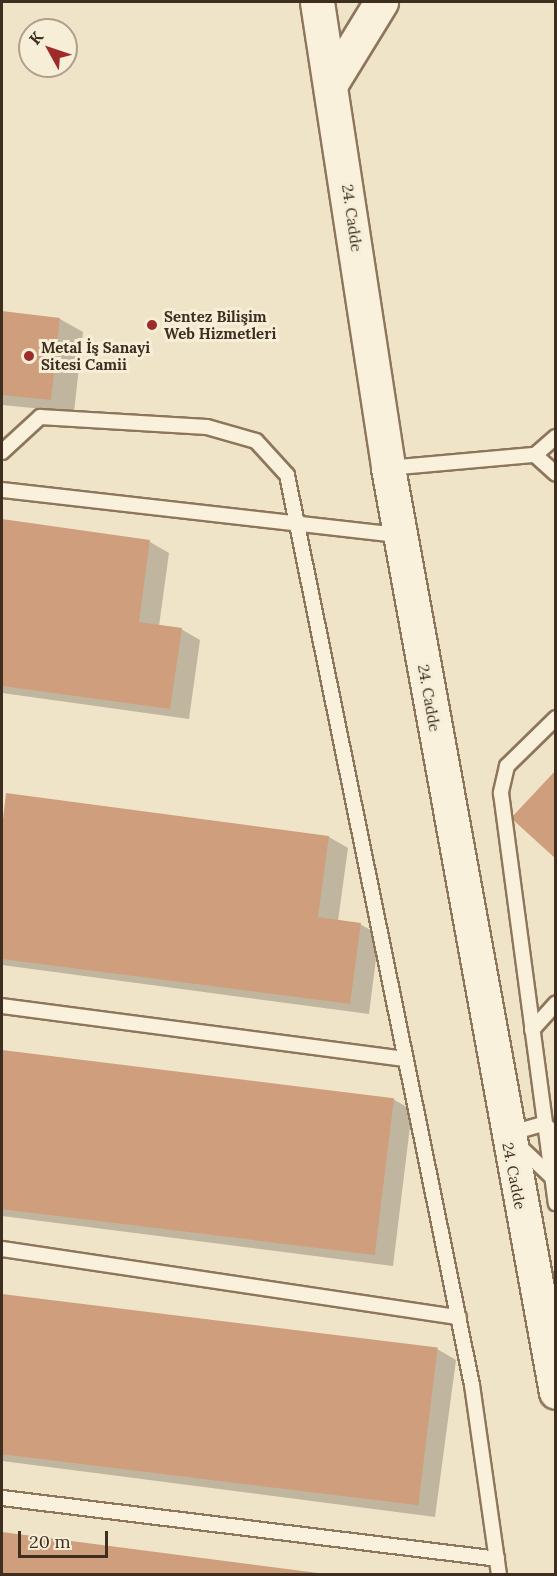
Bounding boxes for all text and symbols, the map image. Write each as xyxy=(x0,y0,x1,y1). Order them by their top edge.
north arrow xyxy=(18,18,78,78)
text: K xyxy=(24,27,47,49)
street label: 24. Cadde xyxy=(338,183,366,253)
place label: Sentez Bilişim Web Hizmetleri xyxy=(164,307,276,342)
marker: Sentez Bilişim Web Hizmetleri xyxy=(145,318,159,332)
place label: Metal İş Sanayi Sitesi Camii xyxy=(41,338,150,373)
marker: Metal İş Sanayi Sitesi Camii xyxy=(22,349,36,363)
street label: 24. Cadde xyxy=(414,663,444,733)
street label: 24. Cadde xyxy=(499,1141,529,1211)
scale bar xyxy=(21,1519,111,1557)
text: 20 m xyxy=(29,1530,71,1553)

